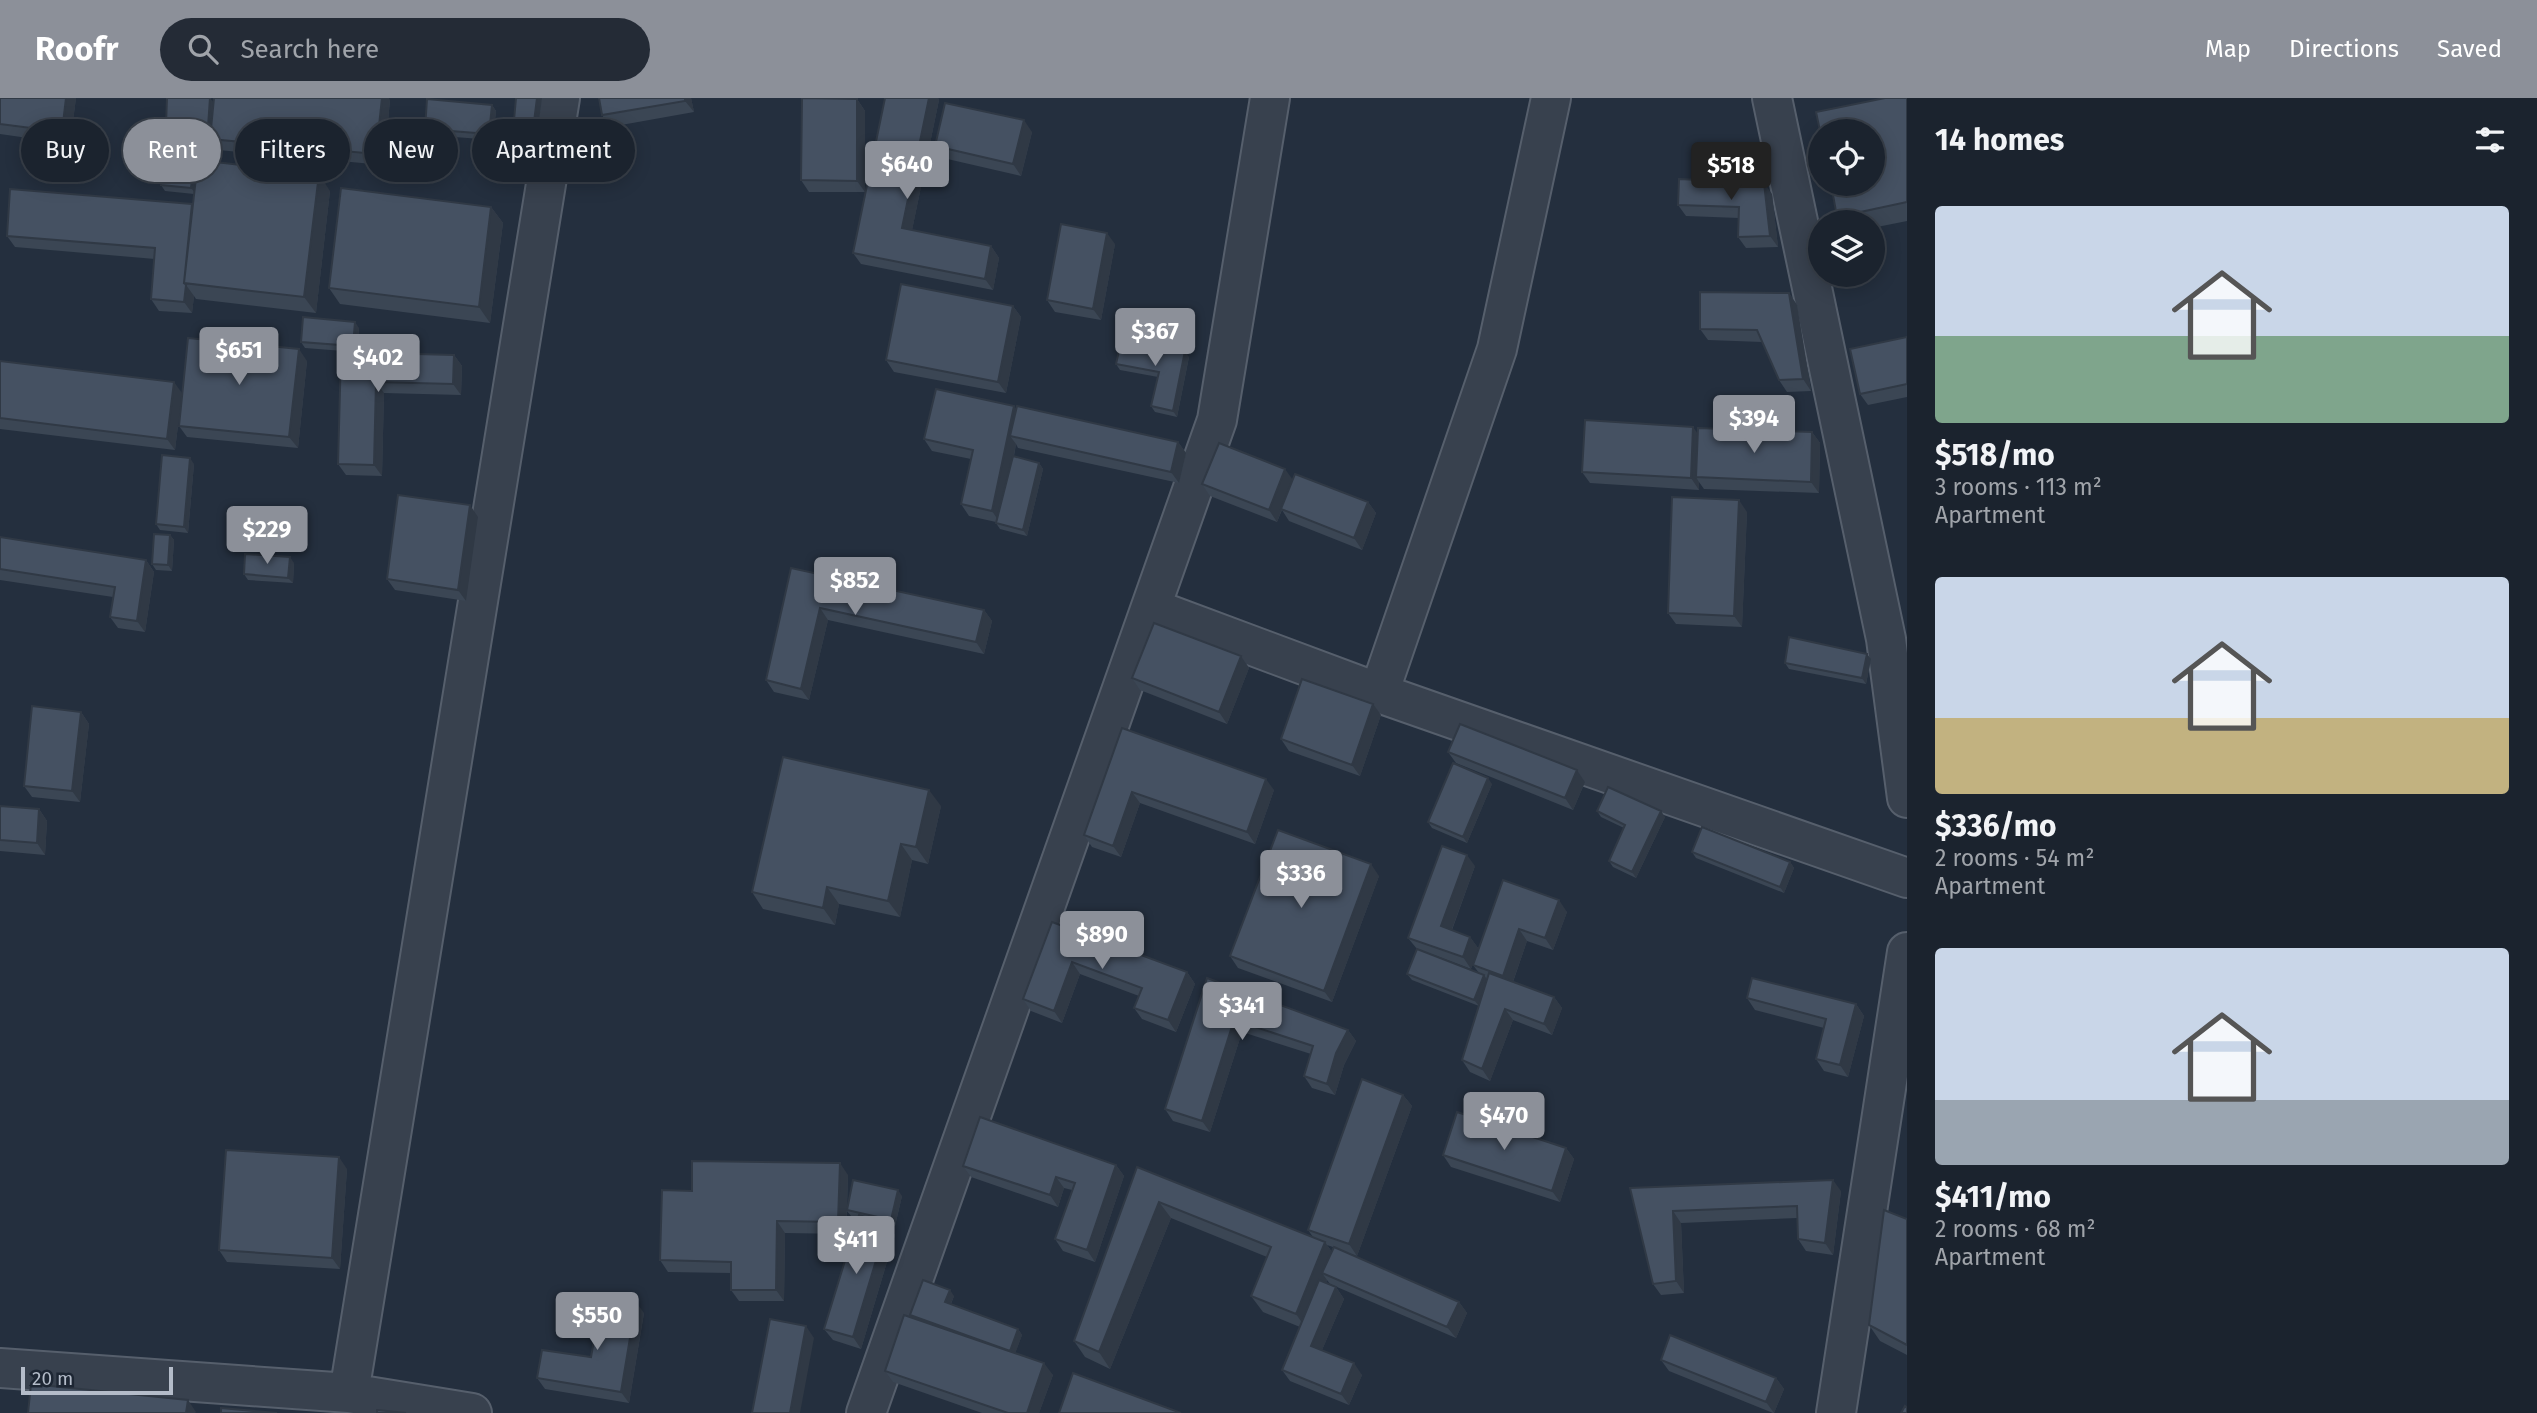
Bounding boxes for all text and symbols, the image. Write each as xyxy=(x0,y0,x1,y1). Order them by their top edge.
search box xyxy=(160,18,650,81)
text: Roofr xyxy=(35,29,118,69)
icon: search xyxy=(184,30,222,68)
text: Search here xyxy=(240,34,379,65)
text: Map xyxy=(2205,35,2251,63)
text: Directions xyxy=(2289,35,2399,63)
text: Saved xyxy=(2437,35,2502,63)
chip: Buy xyxy=(21,119,109,182)
chip: Rent xyxy=(123,119,221,182)
chip: Filters xyxy=(235,119,350,182)
chip: New xyxy=(364,119,458,182)
chip: Apartment xyxy=(472,119,635,182)
map controls xyxy=(1808,119,1885,287)
button: locate xyxy=(1808,119,1885,196)
icon: filters xyxy=(2471,121,2509,159)
text: 14 homes xyxy=(1935,122,2064,158)
pin: $640 xyxy=(866,141,948,201)
pin: $518 xyxy=(1690,142,1772,202)
text: $640 xyxy=(881,150,933,178)
text: $518 xyxy=(1707,151,1755,179)
button: layers xyxy=(1808,210,1885,287)
icon: home xyxy=(2159,252,2285,378)
pin: $367 xyxy=(1114,308,1196,368)
text: $367 xyxy=(1131,317,1179,345)
pin: $651 xyxy=(198,328,280,387)
pin: $402 xyxy=(337,334,419,394)
text: $651 xyxy=(215,336,263,364)
text: $402 xyxy=(353,343,403,371)
pin: $394 xyxy=(1713,396,1795,455)
text: $394 xyxy=(1729,404,1779,432)
text: $518/mo xyxy=(1935,437,2055,473)
text: 3 rooms · 113 m² xyxy=(1935,473,2102,501)
text: Apartment xyxy=(1935,501,2045,529)
pin: $229 xyxy=(226,506,308,566)
text: $229 xyxy=(243,515,291,543)
pin: $852 xyxy=(814,558,896,617)
text: $852 xyxy=(830,566,880,594)
icon: home xyxy=(2159,623,2285,749)
text: $336/mo xyxy=(1935,808,2057,844)
text: 2 rooms · 54 m² xyxy=(1935,844,2094,872)
pin: $336 xyxy=(1260,850,1342,910)
text: $336 xyxy=(1276,859,1326,887)
text: Apartment xyxy=(1935,872,2045,900)
pin: $890 xyxy=(1061,912,1143,971)
text: $890 xyxy=(1076,920,1128,948)
pin: $341 xyxy=(1201,982,1283,1042)
text: $341 xyxy=(1219,991,1265,1019)
icon: home xyxy=(2159,994,2285,1120)
pin: $470 xyxy=(1463,1093,1545,1152)
text: $470 xyxy=(1480,1101,1528,1129)
text: $411/mo xyxy=(1935,1179,2051,1215)
text: 2 rooms · 68 m² xyxy=(1935,1215,2096,1243)
pin: $411 xyxy=(815,1216,897,1276)
text: $411 xyxy=(834,1225,878,1253)
text: Apartment xyxy=(1935,1243,2045,1271)
pin: $550 xyxy=(556,1292,638,1352)
text: $550 xyxy=(572,1301,622,1329)
scale bar xyxy=(21,1364,173,1396)
text: 20 m xyxy=(32,1367,73,1390)

